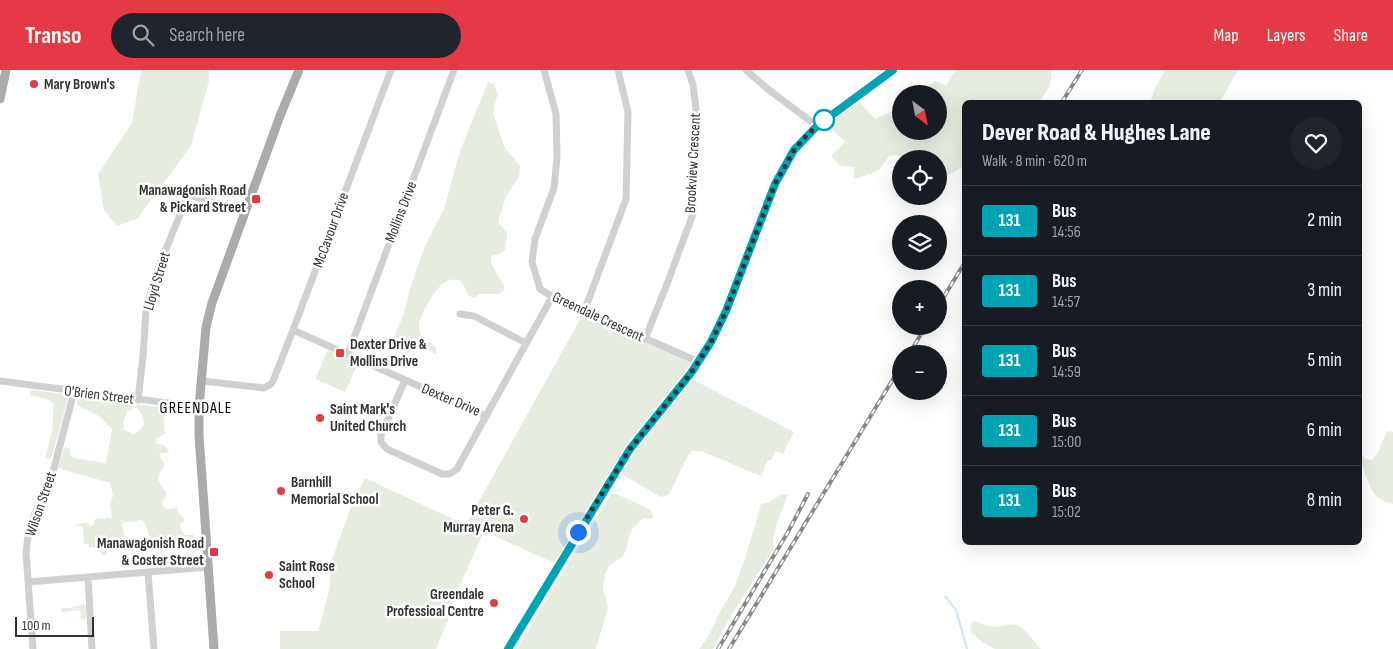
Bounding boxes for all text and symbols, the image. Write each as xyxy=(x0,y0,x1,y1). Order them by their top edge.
search box xyxy=(111,13,461,58)
text: Transo xyxy=(25,21,81,50)
icon: search xyxy=(129,21,157,49)
text: Search here xyxy=(169,24,245,47)
text: Map xyxy=(1214,25,1239,46)
text: Layers xyxy=(1267,25,1306,46)
text: Share xyxy=(1334,25,1368,46)
place label: Mary Brown's xyxy=(44,75,115,94)
marker: Mary Brown's xyxy=(28,78,40,90)
north arrow xyxy=(892,85,948,140)
map controls xyxy=(892,85,947,400)
unlabelled marker xyxy=(813,109,835,131)
street label: Brookview Crescent xyxy=(681,112,705,213)
button: heart xyxy=(1290,117,1342,169)
text: Dever Road & Hughes Lane xyxy=(982,118,1211,147)
button: locate xyxy=(892,150,947,205)
text: Walk · 8 min · 620 m xyxy=(982,152,1087,171)
street label: Mollins Drive xyxy=(381,179,421,245)
place label: Manawagonish Road & Pickard Street xyxy=(139,181,246,217)
street label: McCavour Drive xyxy=(309,190,353,270)
marker: Manawagonish Road & Pickard Street xyxy=(250,193,262,205)
text: Bus xyxy=(1052,200,1077,223)
text: 2 min xyxy=(1307,209,1342,232)
text: 131 xyxy=(998,210,1021,231)
button: layers xyxy=(892,215,947,270)
text: 14:56 xyxy=(1052,223,1081,242)
street label: Lloyd Street xyxy=(139,249,175,313)
text: Bus xyxy=(1052,270,1077,293)
text: 3 min xyxy=(1307,279,1342,302)
button: + xyxy=(892,280,947,335)
text: 131 xyxy=(998,280,1021,301)
street label: Greendale Crescent xyxy=(549,287,647,347)
text: 14:57 xyxy=(1052,293,1080,312)
place label: Dexter Drive & Mollins Drive xyxy=(350,335,427,371)
text: Bus xyxy=(1052,340,1077,363)
button: − xyxy=(892,345,947,400)
marker: Dexter Drive & Mollins Drive xyxy=(334,347,346,359)
text: 5 min xyxy=(1307,349,1342,372)
text: 131 xyxy=(998,350,1021,371)
text: 14:59 xyxy=(1052,363,1081,382)
street label: Dexter Drive xyxy=(419,379,483,421)
street label: O'Brien Street xyxy=(63,381,135,409)
district label: GREENDALE xyxy=(160,399,232,418)
place label: Saint Mark's United Church xyxy=(330,400,406,436)
text: Bus xyxy=(1052,410,1077,433)
marker: Saint Mark's United Church xyxy=(314,412,326,424)
text: 6 min xyxy=(1307,419,1342,442)
text: 131 xyxy=(998,420,1021,441)
text: 15:00 xyxy=(1052,433,1081,452)
street label: Wilson Street xyxy=(21,469,61,539)
place label: Barnhill Memorial School xyxy=(291,473,378,509)
text: Bus xyxy=(1052,480,1077,503)
marker: Barnhill Memorial School xyxy=(275,485,287,497)
text: 8 min xyxy=(1307,489,1342,512)
text: 131 xyxy=(998,490,1021,511)
place label: Peter G. Murray Arena xyxy=(443,501,514,537)
text: 15:02 xyxy=(1052,503,1081,522)
marker: Peter G. Murray Arena xyxy=(518,513,530,525)
your location xyxy=(566,520,591,545)
place label: Manawagonish Road & Coster Street xyxy=(97,534,204,570)
marker: Manawagonish Road & Coster Street xyxy=(208,546,220,558)
place label: Saint Rose School xyxy=(279,557,335,593)
marker: Saint Rose School xyxy=(263,569,275,581)
place label: Greendale Professioal Centre xyxy=(386,585,484,621)
marker: Greendale Professioal Centre xyxy=(488,597,500,609)
scale bar xyxy=(15,614,94,637)
text: 100 m xyxy=(22,617,51,634)

